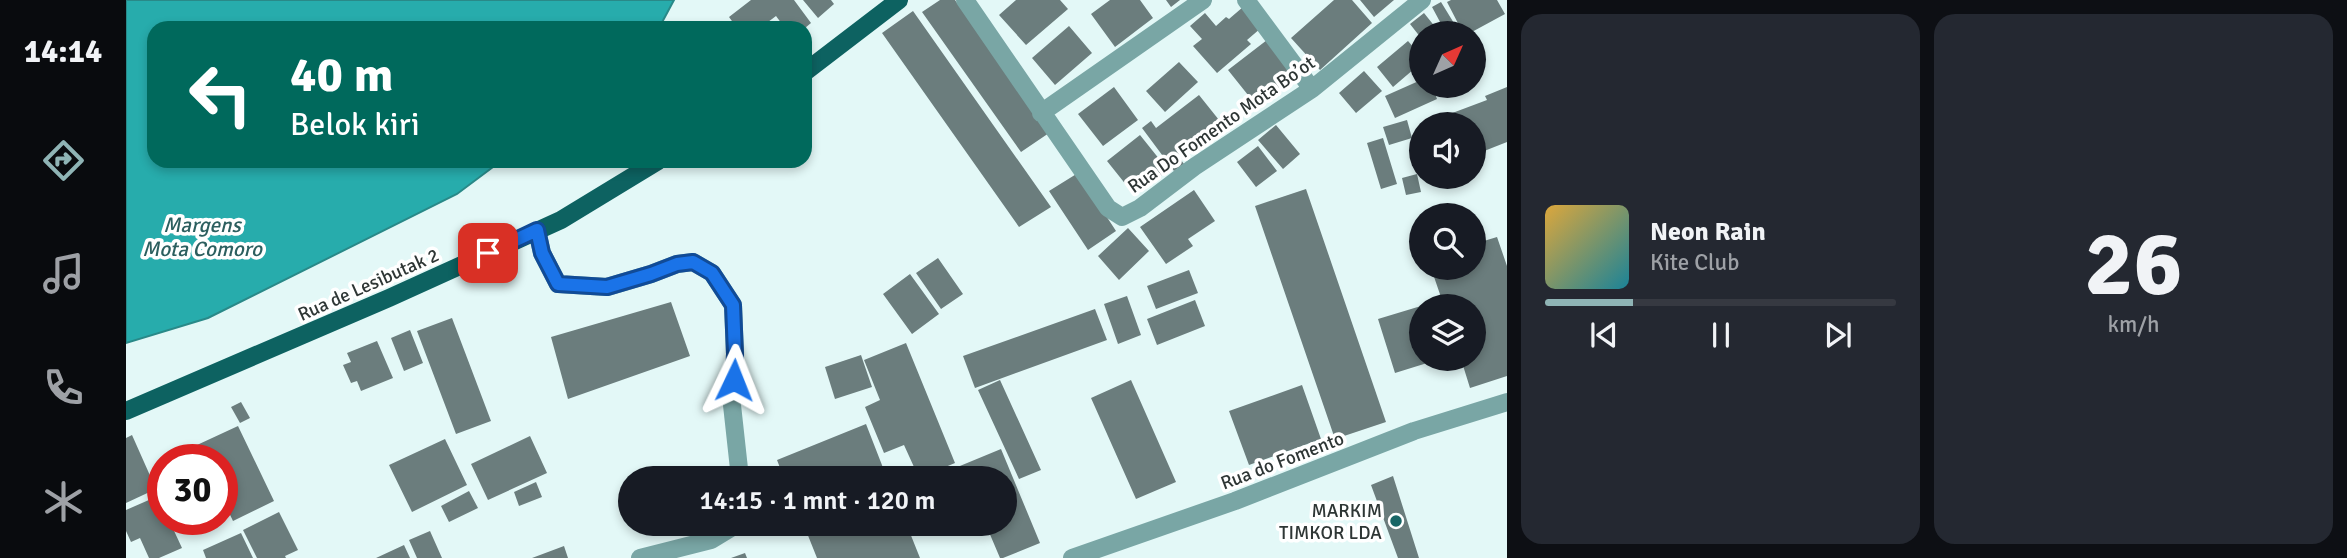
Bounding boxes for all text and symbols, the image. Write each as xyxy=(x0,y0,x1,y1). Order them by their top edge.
north arrow xyxy=(1409,21,1486,98)
map controls xyxy=(1409,21,1486,371)
text: 14:14 xyxy=(24,32,102,71)
text: 40 m xyxy=(290,45,393,105)
icon: left xyxy=(175,49,266,140)
street label: Rua Do Fomento Mota Bo’ot xyxy=(1123,51,1320,199)
text: Belok kiri xyxy=(290,105,420,144)
button: sound xyxy=(1409,112,1486,189)
icon: directions xyxy=(39,136,88,185)
button: search xyxy=(1409,203,1486,280)
text: 26 xyxy=(2084,208,2183,321)
water label: Margens Mota Comoro xyxy=(142,212,263,262)
text: Neon Rain xyxy=(1650,216,1766,248)
pin xyxy=(458,223,518,283)
icon: arrive xyxy=(469,234,507,272)
street label: Rua de Lesibutak 2 xyxy=(294,243,443,327)
text: Kite Club xyxy=(1650,248,1739,277)
icon: music xyxy=(39,249,88,298)
button: layers xyxy=(1409,294,1486,371)
text: km/h xyxy=(2107,310,2160,339)
icon: previous xyxy=(1585,316,1623,354)
icon: pause xyxy=(1702,316,1740,354)
icon: next xyxy=(1819,316,1857,354)
position arrow xyxy=(697,343,771,417)
icon: phone xyxy=(39,363,88,412)
street label: Rua do Fomento xyxy=(1217,426,1347,495)
speed limit sign: 30 xyxy=(147,444,238,535)
icon: climate xyxy=(39,477,88,526)
text: 14:15 · 1 mnt · 120 m xyxy=(700,485,935,517)
place label: MARKIM TIMKOR LDA xyxy=(1279,499,1382,545)
marker: MARKIM TIMKOR LDA xyxy=(1388,513,1404,529)

